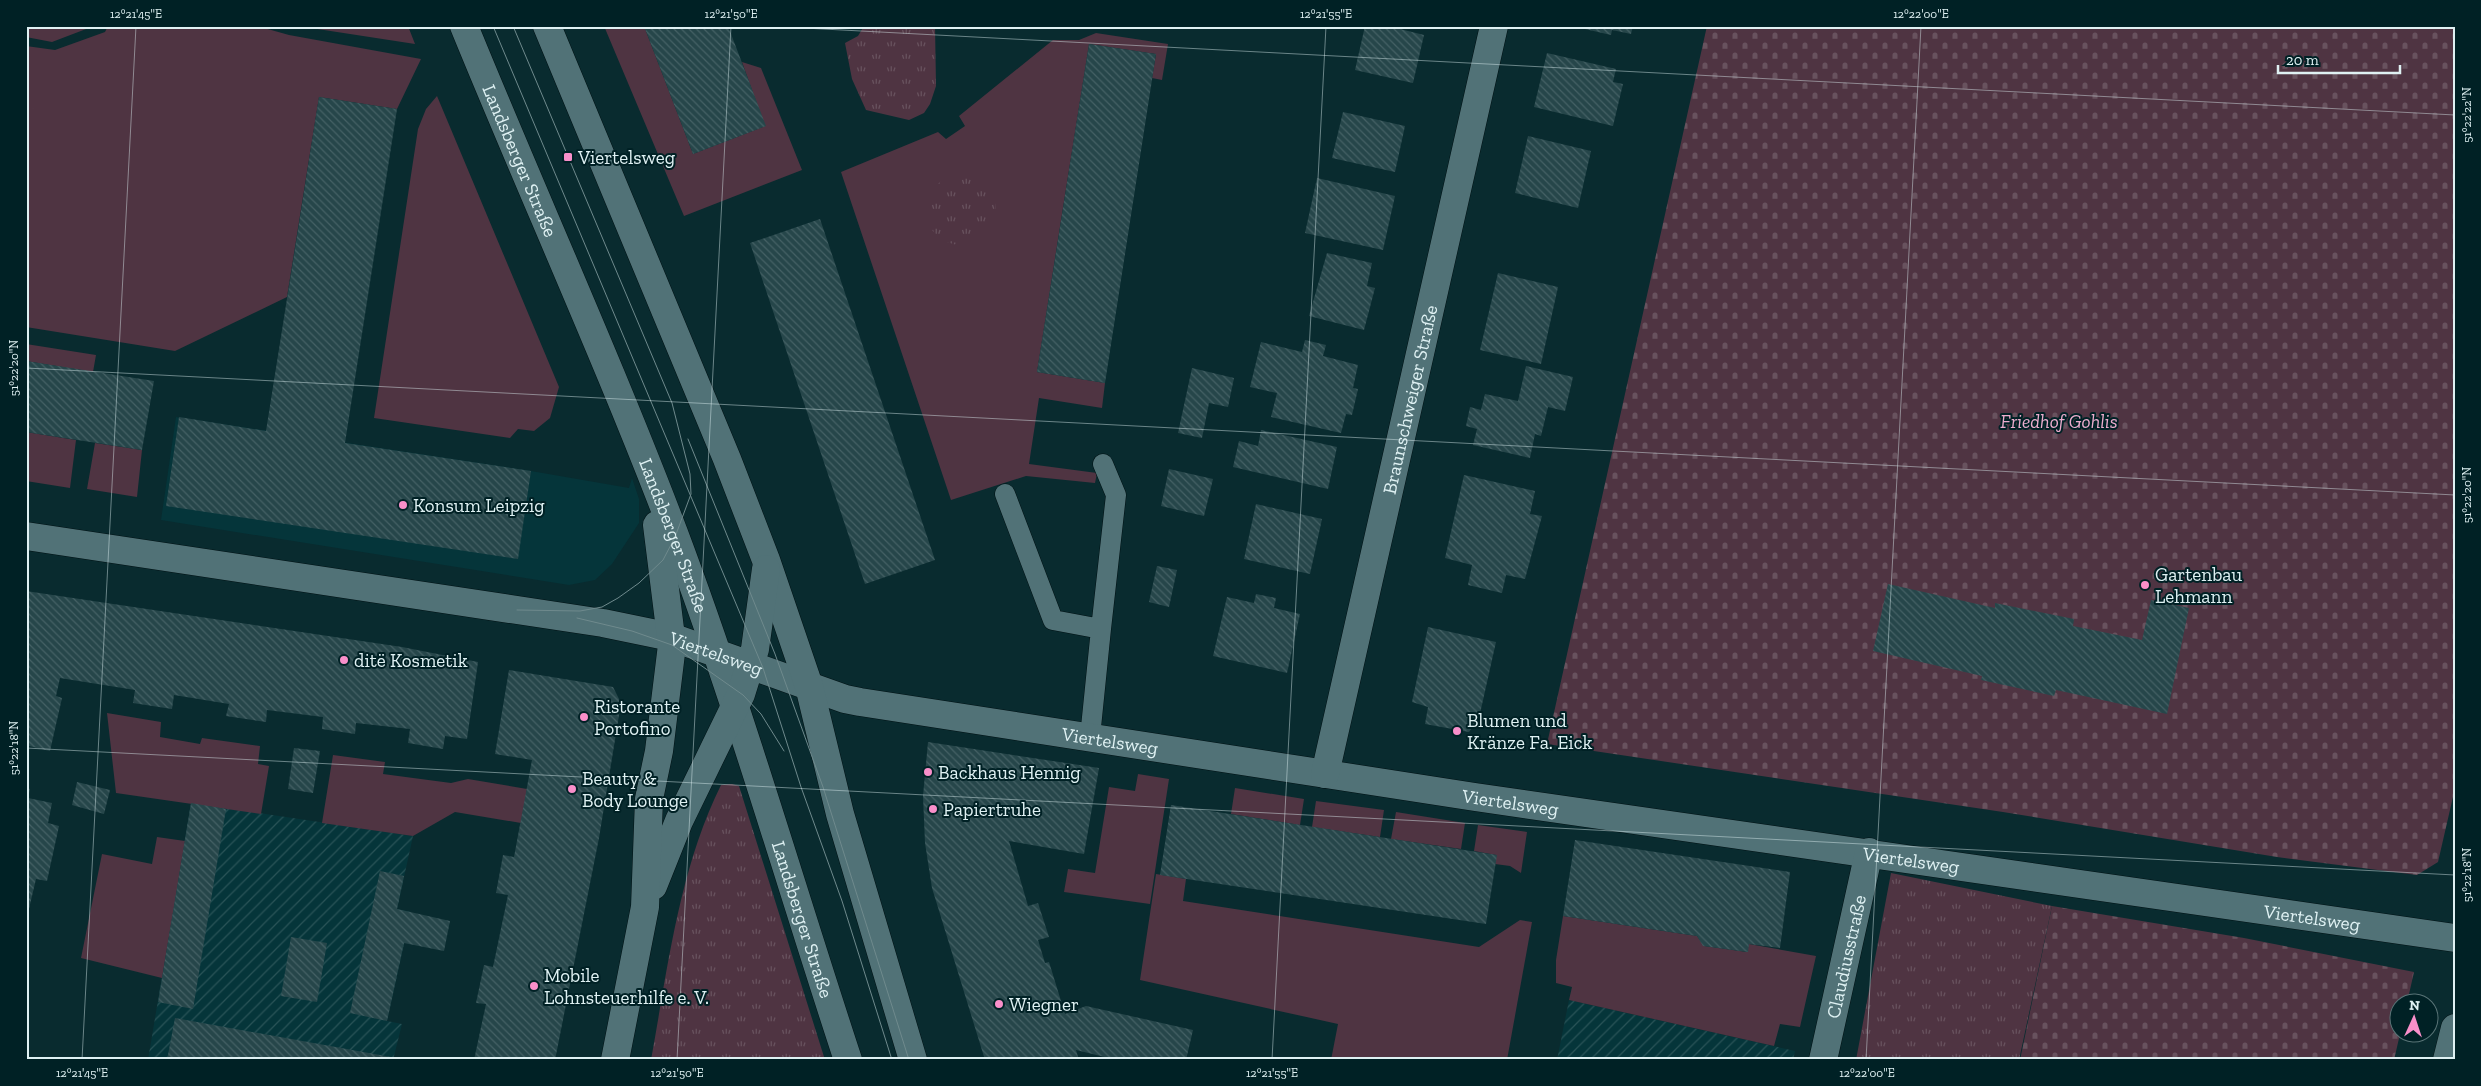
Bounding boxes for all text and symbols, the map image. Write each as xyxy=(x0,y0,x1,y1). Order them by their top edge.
text: 12°21'45"E xyxy=(110,7,162,21)
text: 12°21'50"E xyxy=(705,7,757,21)
text: 12°21'55"E xyxy=(1300,7,1352,21)
text: 12°22'00"E xyxy=(1893,7,1949,21)
scale bar xyxy=(2278,42,2401,74)
text: 20 m xyxy=(2286,51,2319,69)
street label: Landsberger Straße xyxy=(477,81,562,241)
text: 51°22'22"N xyxy=(2460,87,2474,143)
place label: Viertelsweg xyxy=(577,146,676,169)
marker: Viertelsweg xyxy=(562,151,574,163)
street label: Braunschweiger Straße xyxy=(1378,303,1443,496)
text: 51°22'20"N xyxy=(7,340,21,396)
park label: Friedhof Gohlis xyxy=(2000,410,2118,433)
street label: Landsberger Straße xyxy=(634,455,713,616)
text: 51°22'20"N xyxy=(2460,467,2474,523)
place label: Konsum Leipzig xyxy=(413,494,545,517)
marker: Konsum Leipzig xyxy=(397,499,409,511)
place label: Gartenbau Lehmann xyxy=(2155,563,2242,608)
marker: Gartenbau Lehmann xyxy=(2139,579,2151,591)
street label: Viertelsweg xyxy=(665,626,766,681)
place label: ditë Kosmetik xyxy=(354,649,468,672)
marker: ditë Kosmetik xyxy=(338,654,350,666)
place label: Ristorante Portofino xyxy=(594,695,680,740)
place label: Blumen und Kränze Fa. Eick xyxy=(1467,709,1592,754)
marker: Ristorante Portofino xyxy=(578,711,590,723)
text: 51°22'18"N xyxy=(7,721,21,775)
street label: Viertelsweg xyxy=(1059,722,1160,760)
marker: Blumen und Kränze Fa. Eick xyxy=(1451,725,1463,737)
place label: Backhaus Hennig xyxy=(938,761,1081,784)
marker: Backhaus Hennig xyxy=(922,766,934,778)
place label: Beauty & Body Lounge xyxy=(582,767,688,812)
marker: Beauty & Body Lounge xyxy=(566,783,578,795)
street label: Viertelsweg xyxy=(1459,784,1561,821)
place label: Papiertruhe xyxy=(943,798,1041,821)
marker: Papiertruhe xyxy=(927,803,939,815)
street label: Landsberger Straße xyxy=(767,838,838,1001)
street label: Viertelsweg xyxy=(1860,842,1962,879)
text: 51°22'18"N xyxy=(2460,848,2474,902)
street label: Claudiusstraße xyxy=(1822,893,1871,1021)
street label: Viertelsweg xyxy=(2261,899,2362,936)
place label: Mobile Lohnsteuerhilfe e. V. xyxy=(544,964,709,1009)
marker: Mobile Lohnsteuerhilfe e. V. xyxy=(528,980,540,992)
place label: Wiegner xyxy=(1009,993,1079,1016)
north arrow xyxy=(2388,994,2438,1044)
text: N xyxy=(2409,997,2421,1014)
marker: Wiegner xyxy=(993,998,1005,1010)
text: 12°21'45"E xyxy=(56,1066,108,1080)
text: 12°21'50"E xyxy=(651,1066,703,1080)
text: 12°21'55"E xyxy=(1246,1066,1298,1080)
text: 12°22'00"E xyxy=(1839,1066,1895,1080)

